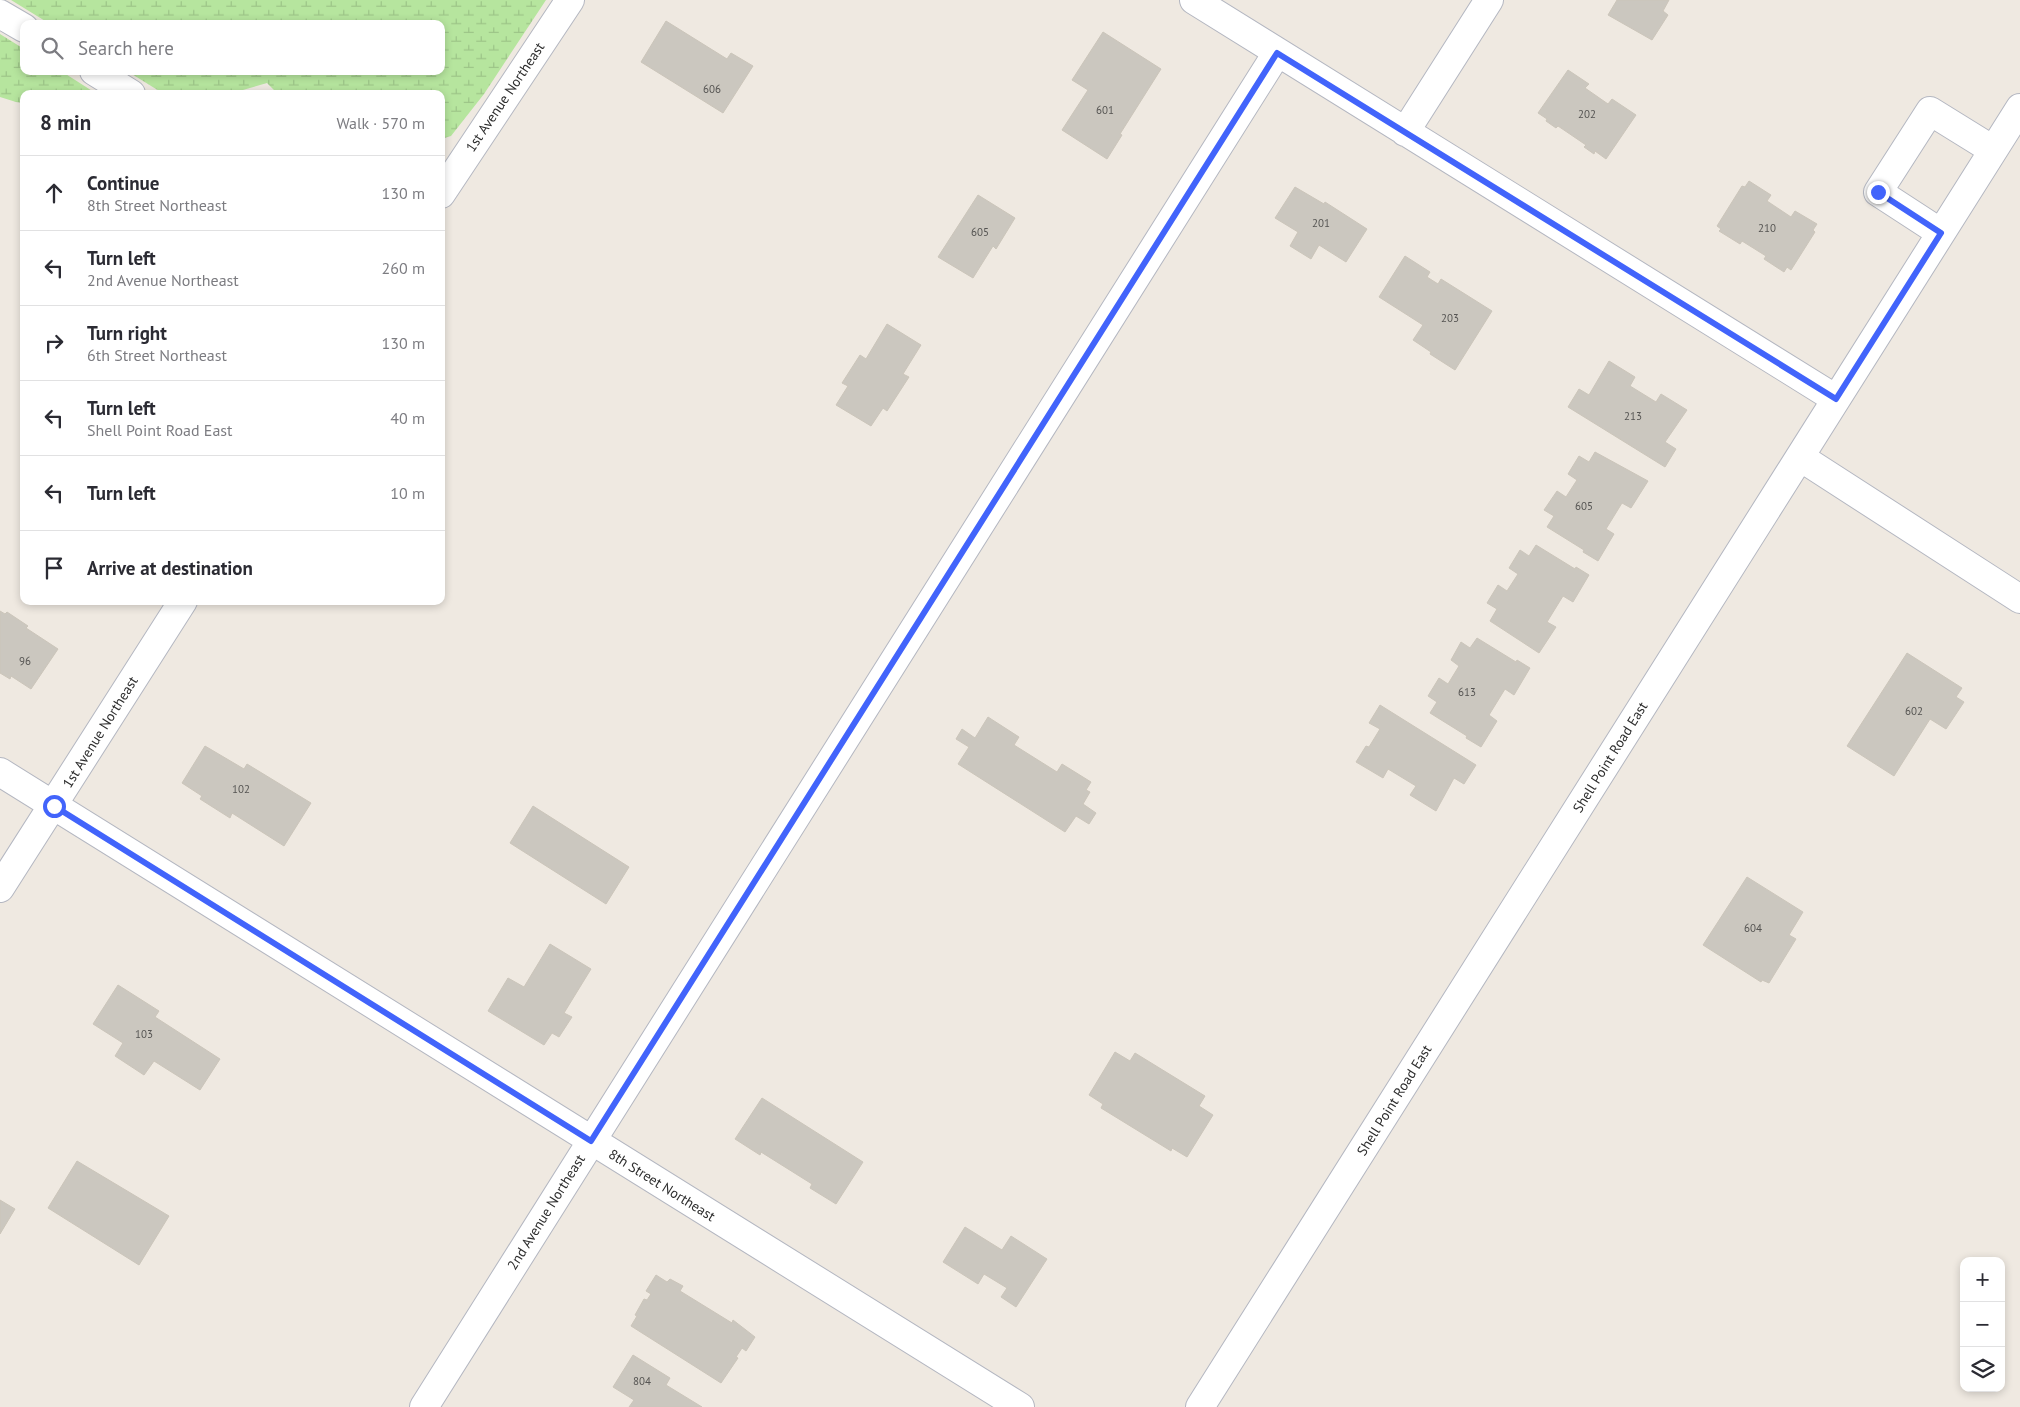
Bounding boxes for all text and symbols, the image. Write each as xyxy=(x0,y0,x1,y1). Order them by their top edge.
search box xyxy=(20,20,445,75)
icon: search xyxy=(38,34,66,62)
text: Search here xyxy=(78,36,174,60)
street label: 1st Avenue Northeast xyxy=(462,39,548,155)
house number: 606 xyxy=(703,82,721,96)
house number: 601 xyxy=(1096,103,1114,117)
house number: 202 xyxy=(1578,107,1596,121)
text: 8 min xyxy=(40,109,91,136)
text: Walk · 570 m xyxy=(336,113,425,133)
text: Continue xyxy=(87,171,159,195)
icon: ahead xyxy=(40,179,68,207)
route end xyxy=(1867,181,1890,204)
text: 130 m xyxy=(382,183,425,203)
text: 8th Street Northeast xyxy=(87,195,227,215)
house number: 201 xyxy=(1312,216,1330,230)
house number: 210 xyxy=(1758,221,1776,235)
house number: 605 xyxy=(971,225,989,239)
text: Turn left xyxy=(87,246,156,270)
icon: left xyxy=(40,254,68,282)
text: 260 m xyxy=(382,258,425,278)
text: 2nd Avenue Northeast xyxy=(87,270,239,290)
house number: 203 xyxy=(1441,311,1459,325)
text: Turn right xyxy=(87,321,167,345)
icon: right xyxy=(40,329,68,357)
text: 130 m xyxy=(382,333,425,353)
text: 6th Street Northeast xyxy=(87,345,227,365)
text: Turn left xyxy=(87,396,156,420)
icon: left xyxy=(40,404,68,432)
text: 40 m xyxy=(390,408,425,428)
house number: 213 xyxy=(1624,409,1642,423)
text: Shell Point Road East xyxy=(87,420,233,440)
icon: left xyxy=(40,479,68,507)
text: Turn left xyxy=(87,481,156,505)
text: 10 m xyxy=(390,483,425,503)
house number: 605 xyxy=(1575,499,1593,513)
icon: arrive xyxy=(40,554,68,582)
text: Arrive at destination xyxy=(87,556,253,580)
house number: 96 xyxy=(19,654,31,668)
street label: 1st Avenue Northeast xyxy=(58,673,142,791)
house number: 613 xyxy=(1458,685,1476,699)
street label: Shell Point Road East xyxy=(1569,698,1651,816)
house number: 602 xyxy=(1905,704,1923,718)
house number: 102 xyxy=(232,782,250,796)
route start xyxy=(43,795,66,818)
house number: 604 xyxy=(1744,921,1762,935)
house number: 103 xyxy=(135,1027,153,1041)
street label: Shell Point Road East xyxy=(1353,1041,1435,1159)
street label: 8th Street Northeast xyxy=(605,1145,719,1225)
street label: 2nd Avenue Northeast xyxy=(503,1151,589,1273)
map controls xyxy=(1960,1257,2005,1392)
button: + xyxy=(1960,1257,2005,1302)
button: − xyxy=(1960,1302,2005,1347)
button: layers xyxy=(1960,1347,2005,1392)
house number: 804 xyxy=(633,1374,651,1388)

